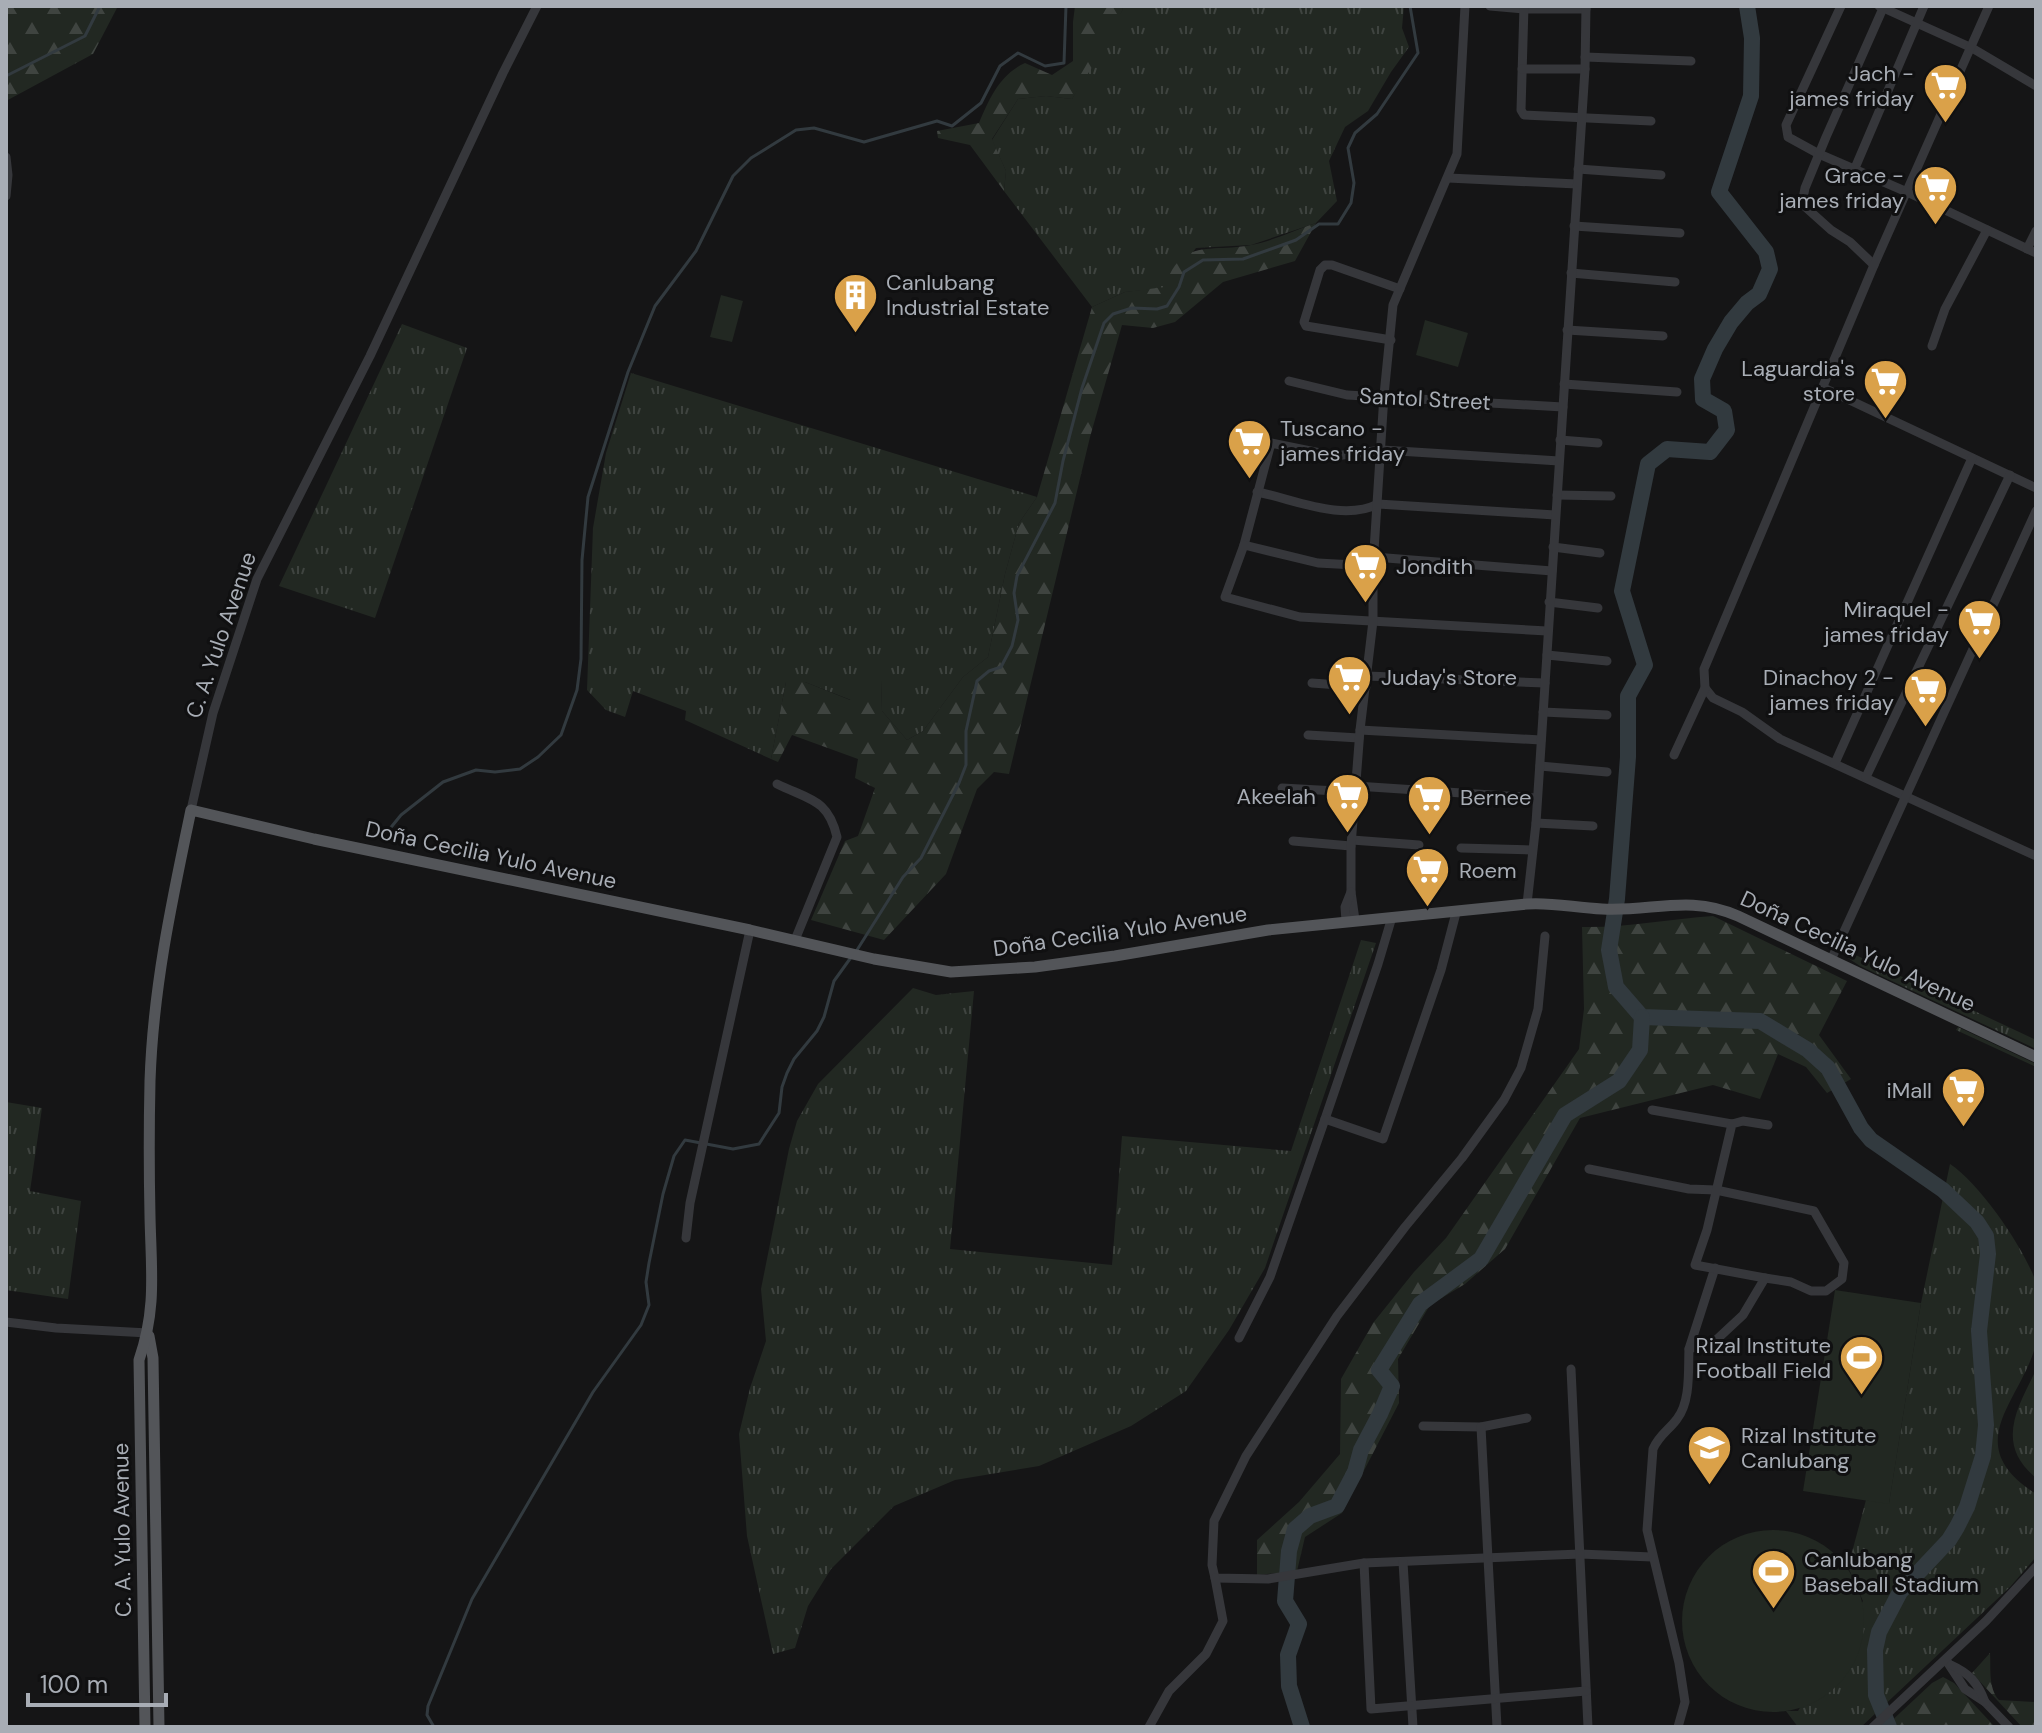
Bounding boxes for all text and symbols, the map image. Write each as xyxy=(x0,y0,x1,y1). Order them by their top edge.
place label: Jach - james friday xyxy=(1788,59,1914,113)
supermarket icon: Jach - james friday xyxy=(1921,62,1969,125)
place label: Grace - james friday xyxy=(1778,161,1904,215)
supermarket icon: Grace - james friday xyxy=(1911,164,1959,227)
place label: Canlubang Industrial Estate xyxy=(886,268,1050,322)
building icon: Canlubang Industrial Estate xyxy=(831,271,879,334)
place label: Laguardia's store xyxy=(1741,354,1855,408)
supermarket icon: Laguardia's store xyxy=(1862,357,1910,420)
street label: Santol Street xyxy=(1358,381,1492,417)
place label: Tuscano - james friday xyxy=(1279,414,1405,468)
supermarket icon: Tuscano - james friday xyxy=(1225,417,1273,480)
supermarket icon: Jondith xyxy=(1341,542,1389,605)
street label: C. A. Yulo Avenue xyxy=(179,548,263,722)
place label: Jondith xyxy=(1396,552,1473,581)
place label: Miraquel - james friday xyxy=(1823,595,1949,649)
supermarket icon: Miraquel - james friday xyxy=(1956,598,2004,661)
supermarket icon: Juday's Store xyxy=(1326,653,1374,716)
place label: Juday's Store xyxy=(1381,663,1517,692)
place label: Dinachoy 2 - james friday xyxy=(1763,663,1894,717)
supermarket icon: Dinachoy 2 - james friday xyxy=(1901,666,1949,729)
supermarket icon: Akeelah xyxy=(1323,772,1371,835)
supermarket icon: Bernee xyxy=(1405,773,1453,836)
place label: Akeelah xyxy=(1237,782,1316,811)
place label: Bernee xyxy=(1460,783,1532,812)
street label: Doña Cecilia Yulo Avenue xyxy=(363,814,619,896)
supermarket icon: Roem xyxy=(1404,846,1452,909)
place label: Roem xyxy=(1459,856,1517,885)
street label: Doña Cecilia Yulo Avenue xyxy=(1736,884,1980,1018)
street label: Doña Cecilia Yulo Avenue xyxy=(991,899,1249,963)
supermarket icon: iMall xyxy=(1939,1066,1987,1129)
place label: iMall xyxy=(1886,1076,1932,1105)
place label: Rizal Institute Football Field xyxy=(1696,1331,1831,1385)
sports icon: Rizal Institute Football Field xyxy=(1838,1334,1886,1397)
place label: Rizal Institute Canlubang xyxy=(1741,1421,1876,1475)
school or university icon: Rizal Institute Canlubang xyxy=(1686,1424,1734,1487)
street label: C. A. Yulo Avenue xyxy=(106,1443,138,1617)
place label: Canlubang Baseball Stadium xyxy=(1804,1545,1979,1599)
sports icon: Canlubang Baseball Stadium xyxy=(1749,1548,1797,1611)
scale bar xyxy=(28,1657,166,1707)
text: 100 m xyxy=(40,1669,108,1700)

